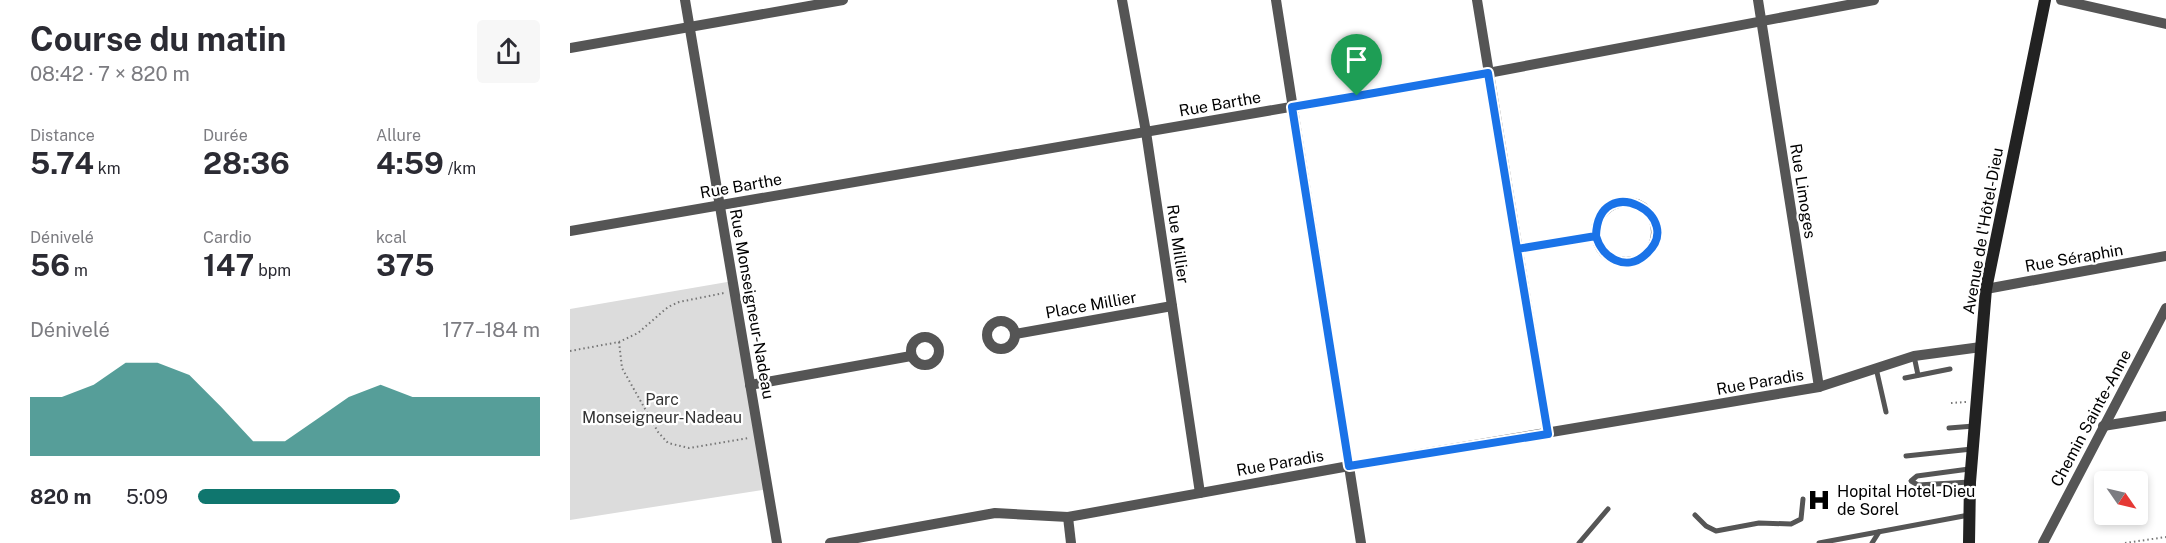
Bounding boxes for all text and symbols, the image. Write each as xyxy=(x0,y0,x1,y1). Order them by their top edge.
text: Course du matin xyxy=(30,20,286,58)
button: share xyxy=(477,20,540,83)
pin xyxy=(1331,34,1382,96)
icon: arrive xyxy=(1340,43,1373,76)
text: 08:42 · 7 × 820 m xyxy=(30,62,190,86)
street label: Rue Barthe xyxy=(1178,87,1262,121)
text: Distance xyxy=(30,126,95,145)
text: Durée xyxy=(203,126,248,145)
text: Allure xyxy=(376,126,421,145)
street label: Rue Limoges xyxy=(1786,142,1820,240)
text: 5.74 xyxy=(30,145,94,181)
text: 28:36 xyxy=(203,145,290,181)
text: 4:59 xyxy=(376,145,444,181)
street label: Avenue de l'Hôtel-Dieu xyxy=(1959,146,2007,316)
text: km xyxy=(94,159,121,178)
text: /km xyxy=(444,159,476,178)
street label: Rue Barthe xyxy=(699,169,783,203)
street label: Rue Millier xyxy=(1163,203,1193,285)
street label: Rue Monseigneur-Nadeau xyxy=(726,207,778,401)
text: Dénivelé xyxy=(30,228,94,247)
text: Cardio xyxy=(203,228,252,247)
text: kcal xyxy=(376,228,407,247)
street label: Rue Séraphin xyxy=(2023,240,2125,276)
text: 56 xyxy=(30,247,70,283)
text: 147 xyxy=(203,247,254,283)
text: 375 xyxy=(376,247,434,283)
text: m xyxy=(70,261,88,280)
text: bpm xyxy=(254,261,291,280)
street label: Place Millier xyxy=(1044,288,1138,322)
text: Dénivelé xyxy=(30,318,110,342)
text: 177–184 m xyxy=(442,318,540,342)
street label: Chemin Sainte-Anne xyxy=(2047,346,2135,490)
street label: Rue Paradis xyxy=(1715,365,1805,399)
park label: Parc Monseigneur-Nadeau xyxy=(582,390,742,427)
street label: Rue Paradis xyxy=(1235,446,1325,480)
north arrow xyxy=(2094,471,2148,525)
map controls xyxy=(2094,471,2148,525)
place label: Hopital Hotel-Dieu de Sorel xyxy=(1837,482,1975,519)
text: 820 m xyxy=(30,485,91,509)
text: 5:09 xyxy=(126,485,168,509)
hospital icon: Hopital Hotel-Dieu de Sorel xyxy=(1806,487,1832,513)

